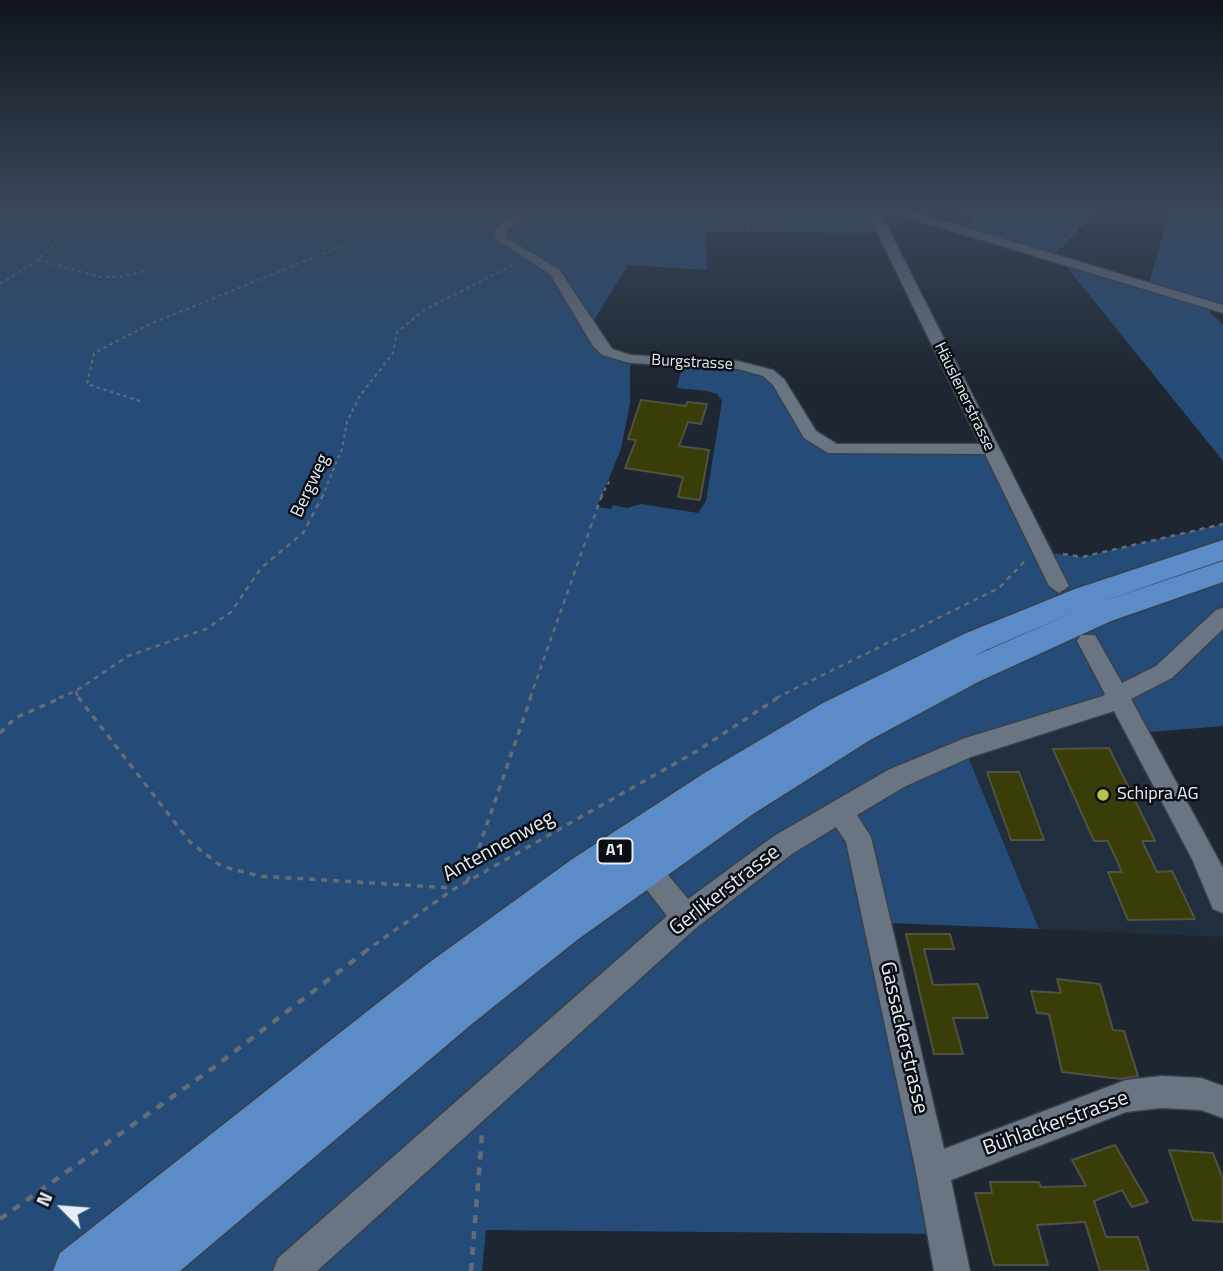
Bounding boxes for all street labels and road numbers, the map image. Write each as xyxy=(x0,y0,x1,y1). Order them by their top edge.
street label: Häuslenerstrasse xyxy=(929,340,999,454)
street label: Burgstrasse xyxy=(651,351,733,375)
street label: Bergweg xyxy=(287,451,335,521)
street label: Antennenweg xyxy=(439,806,559,888)
road number: A1 xyxy=(598,838,632,864)
street label: Gerlikerstrasse xyxy=(665,840,785,942)
street label: Gassackerstrasse xyxy=(873,959,933,1117)
street label: Bühlackerstrasse xyxy=(980,1086,1132,1162)

